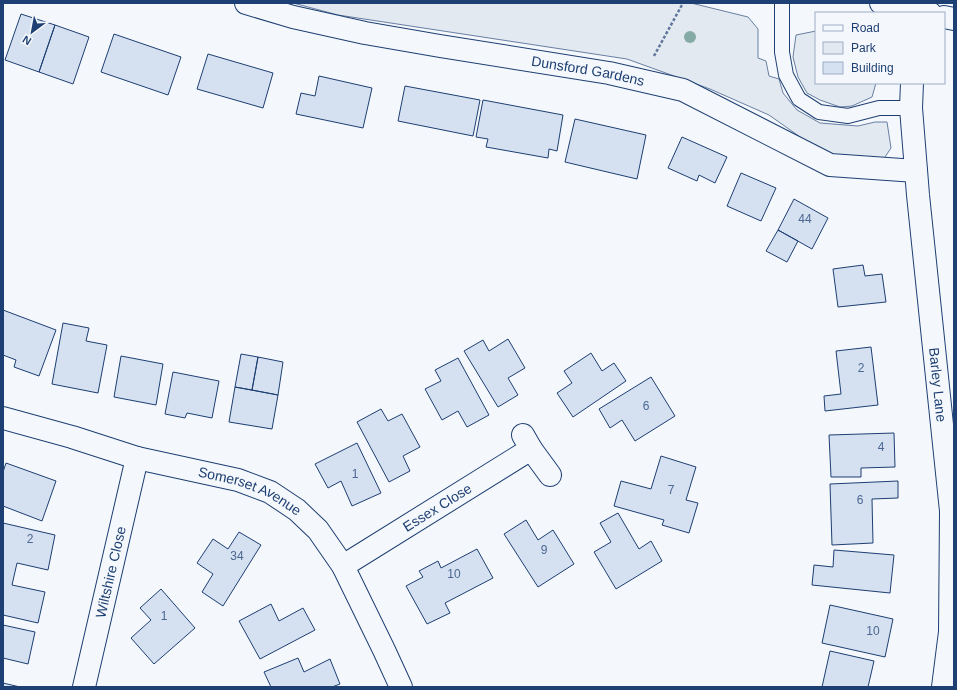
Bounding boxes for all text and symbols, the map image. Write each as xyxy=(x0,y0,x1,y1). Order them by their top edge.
north arrow xyxy=(12,12,52,52)
legend xyxy=(815,12,945,84)
text: Road xyxy=(851,21,880,35)
text: N xyxy=(20,33,33,48)
text: Park xyxy=(851,41,877,55)
street label: Dunsford Gardens xyxy=(530,53,646,89)
text: Building xyxy=(851,61,894,75)
house number: 44 xyxy=(798,212,812,226)
street label: Barley Lane xyxy=(926,347,950,423)
house number: 2 xyxy=(858,361,865,375)
house number: 6 xyxy=(643,399,650,413)
house number: 4 xyxy=(878,440,885,454)
street label: Somerset Avenue xyxy=(197,464,304,519)
house number: 1 xyxy=(352,467,359,481)
street label: Essex Close xyxy=(400,480,475,535)
house number: 7 xyxy=(668,483,675,497)
house number: 6 xyxy=(857,493,864,507)
street label: Wiltshire Close xyxy=(92,524,129,619)
house number: 2 xyxy=(27,532,34,546)
house number: 9 xyxy=(541,543,548,557)
house number: 34 xyxy=(230,549,244,563)
house number: 10 xyxy=(447,567,461,581)
house number: 1 xyxy=(161,609,168,623)
house number: 10 xyxy=(866,624,880,638)

